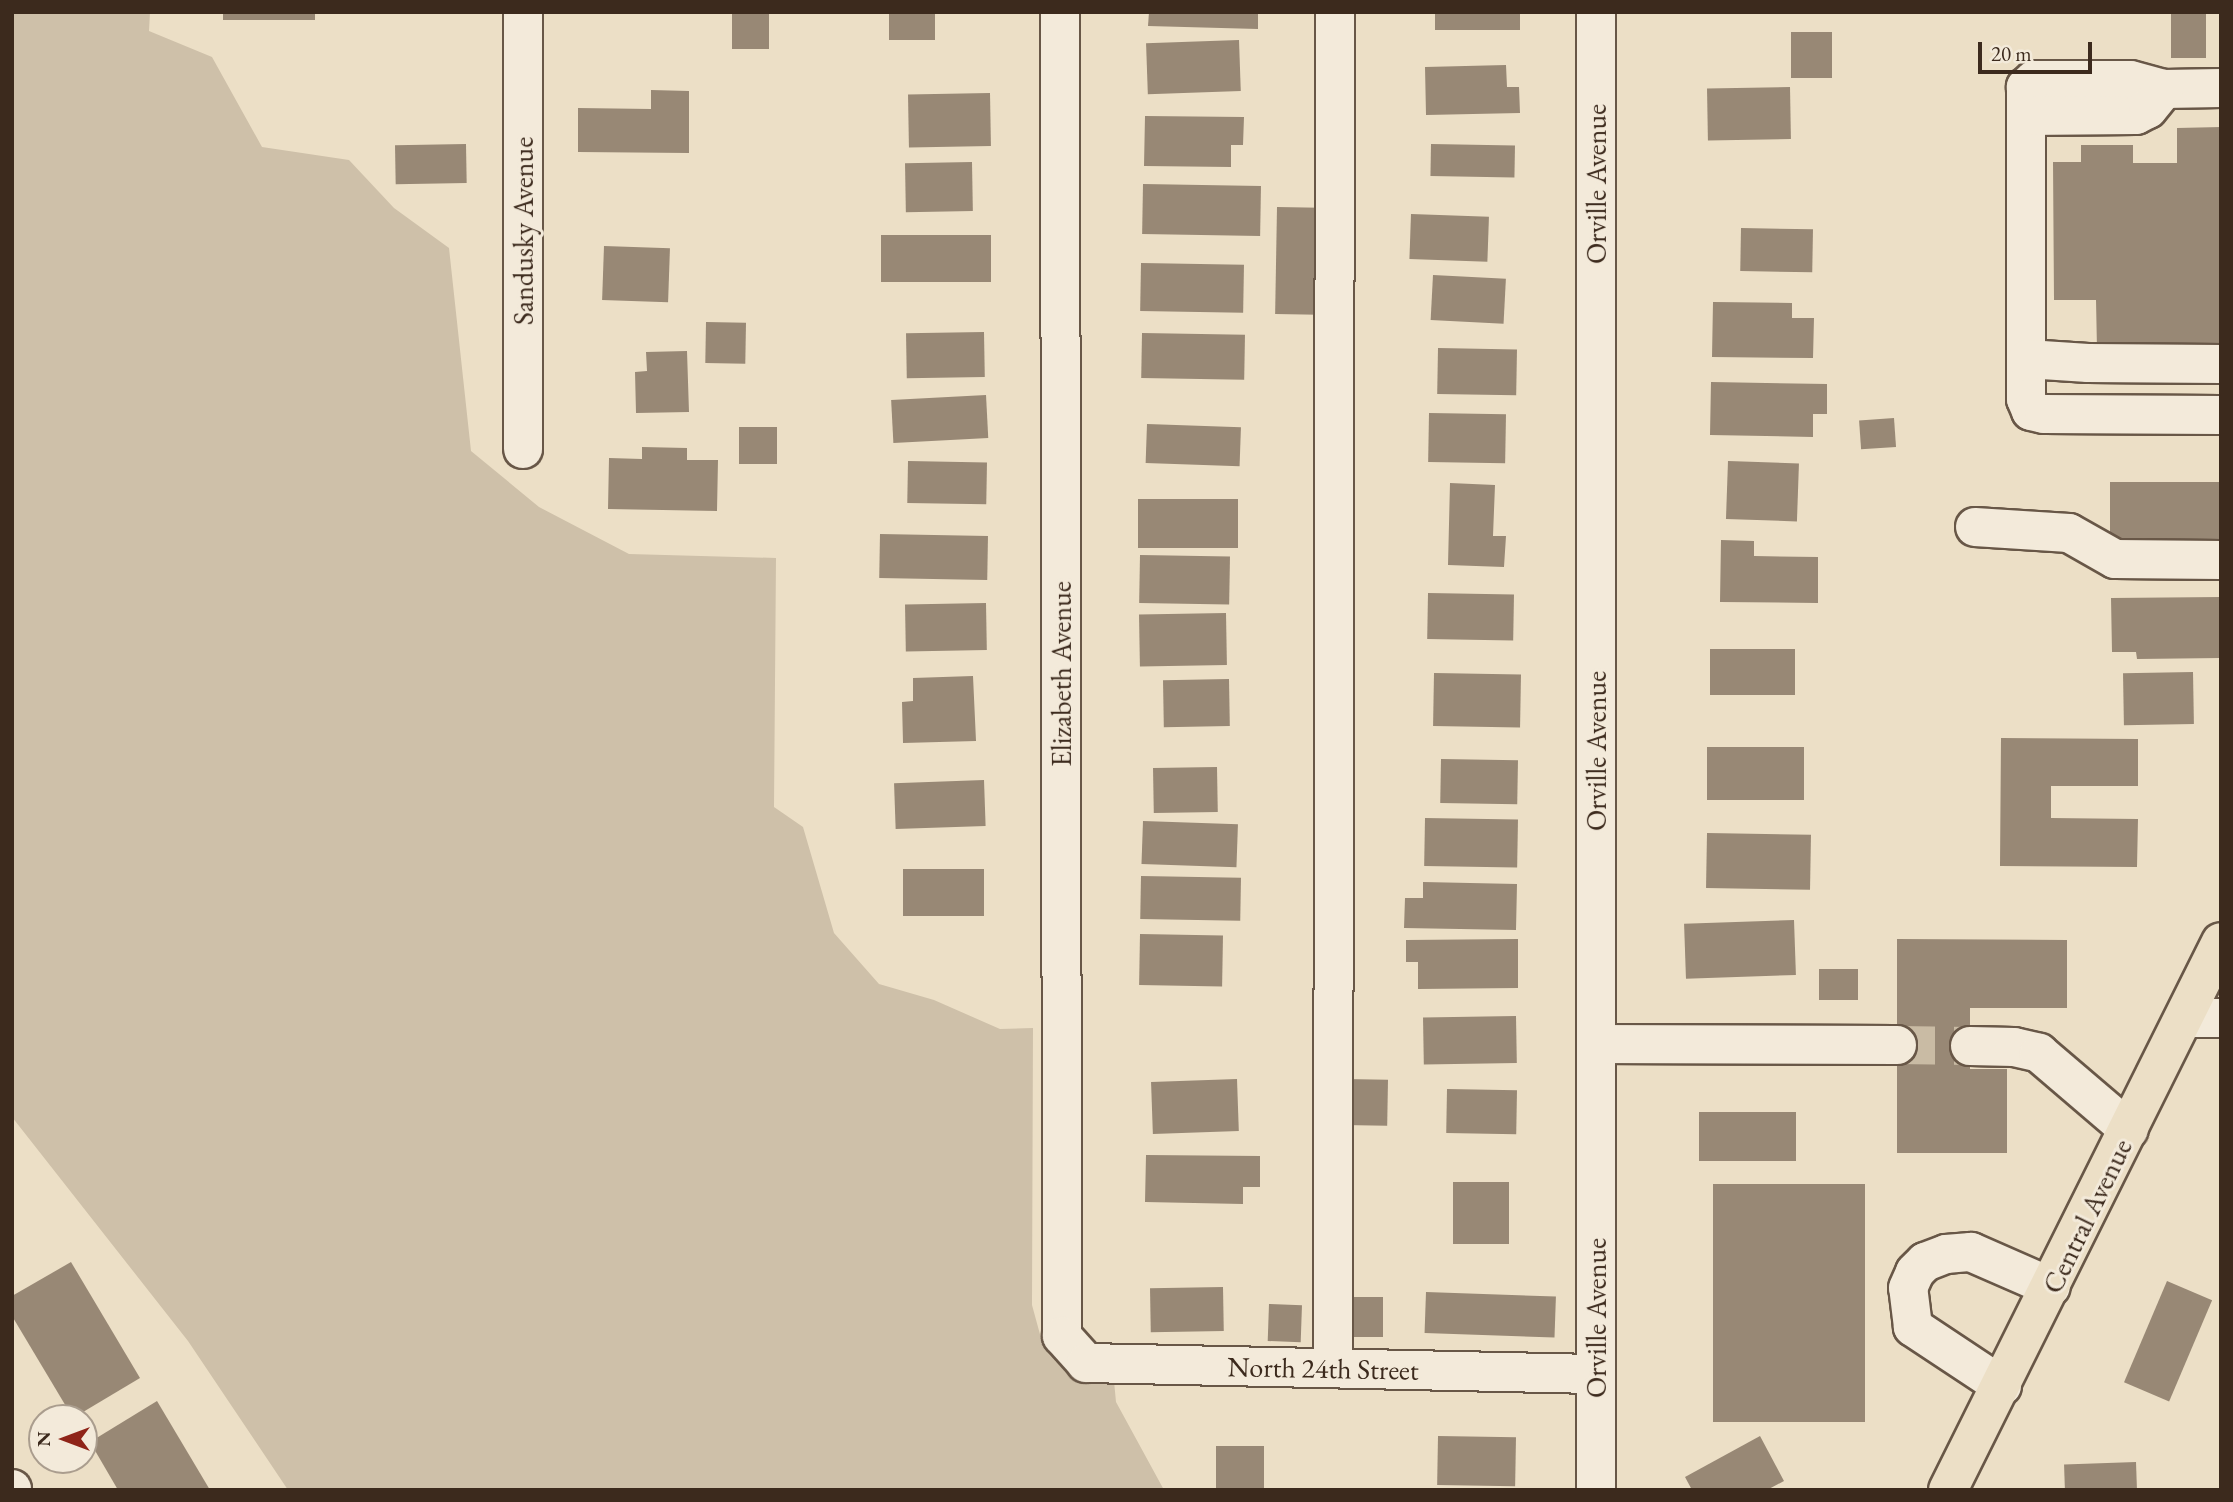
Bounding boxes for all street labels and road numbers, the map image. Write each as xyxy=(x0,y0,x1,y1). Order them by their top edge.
street label: Orville Avenue xyxy=(1579,104,1613,264)
street label: Sandusky Avenue xyxy=(506,137,540,325)
street label: Elizabeth Avenue xyxy=(1044,581,1078,767)
street label: Orville Avenue xyxy=(1579,671,1613,831)
street label: Central Avenue xyxy=(2035,1133,2139,1299)
street label: Orville Avenue xyxy=(1579,1238,1613,1398)
street label: North 24th Street xyxy=(1227,1350,1419,1386)

